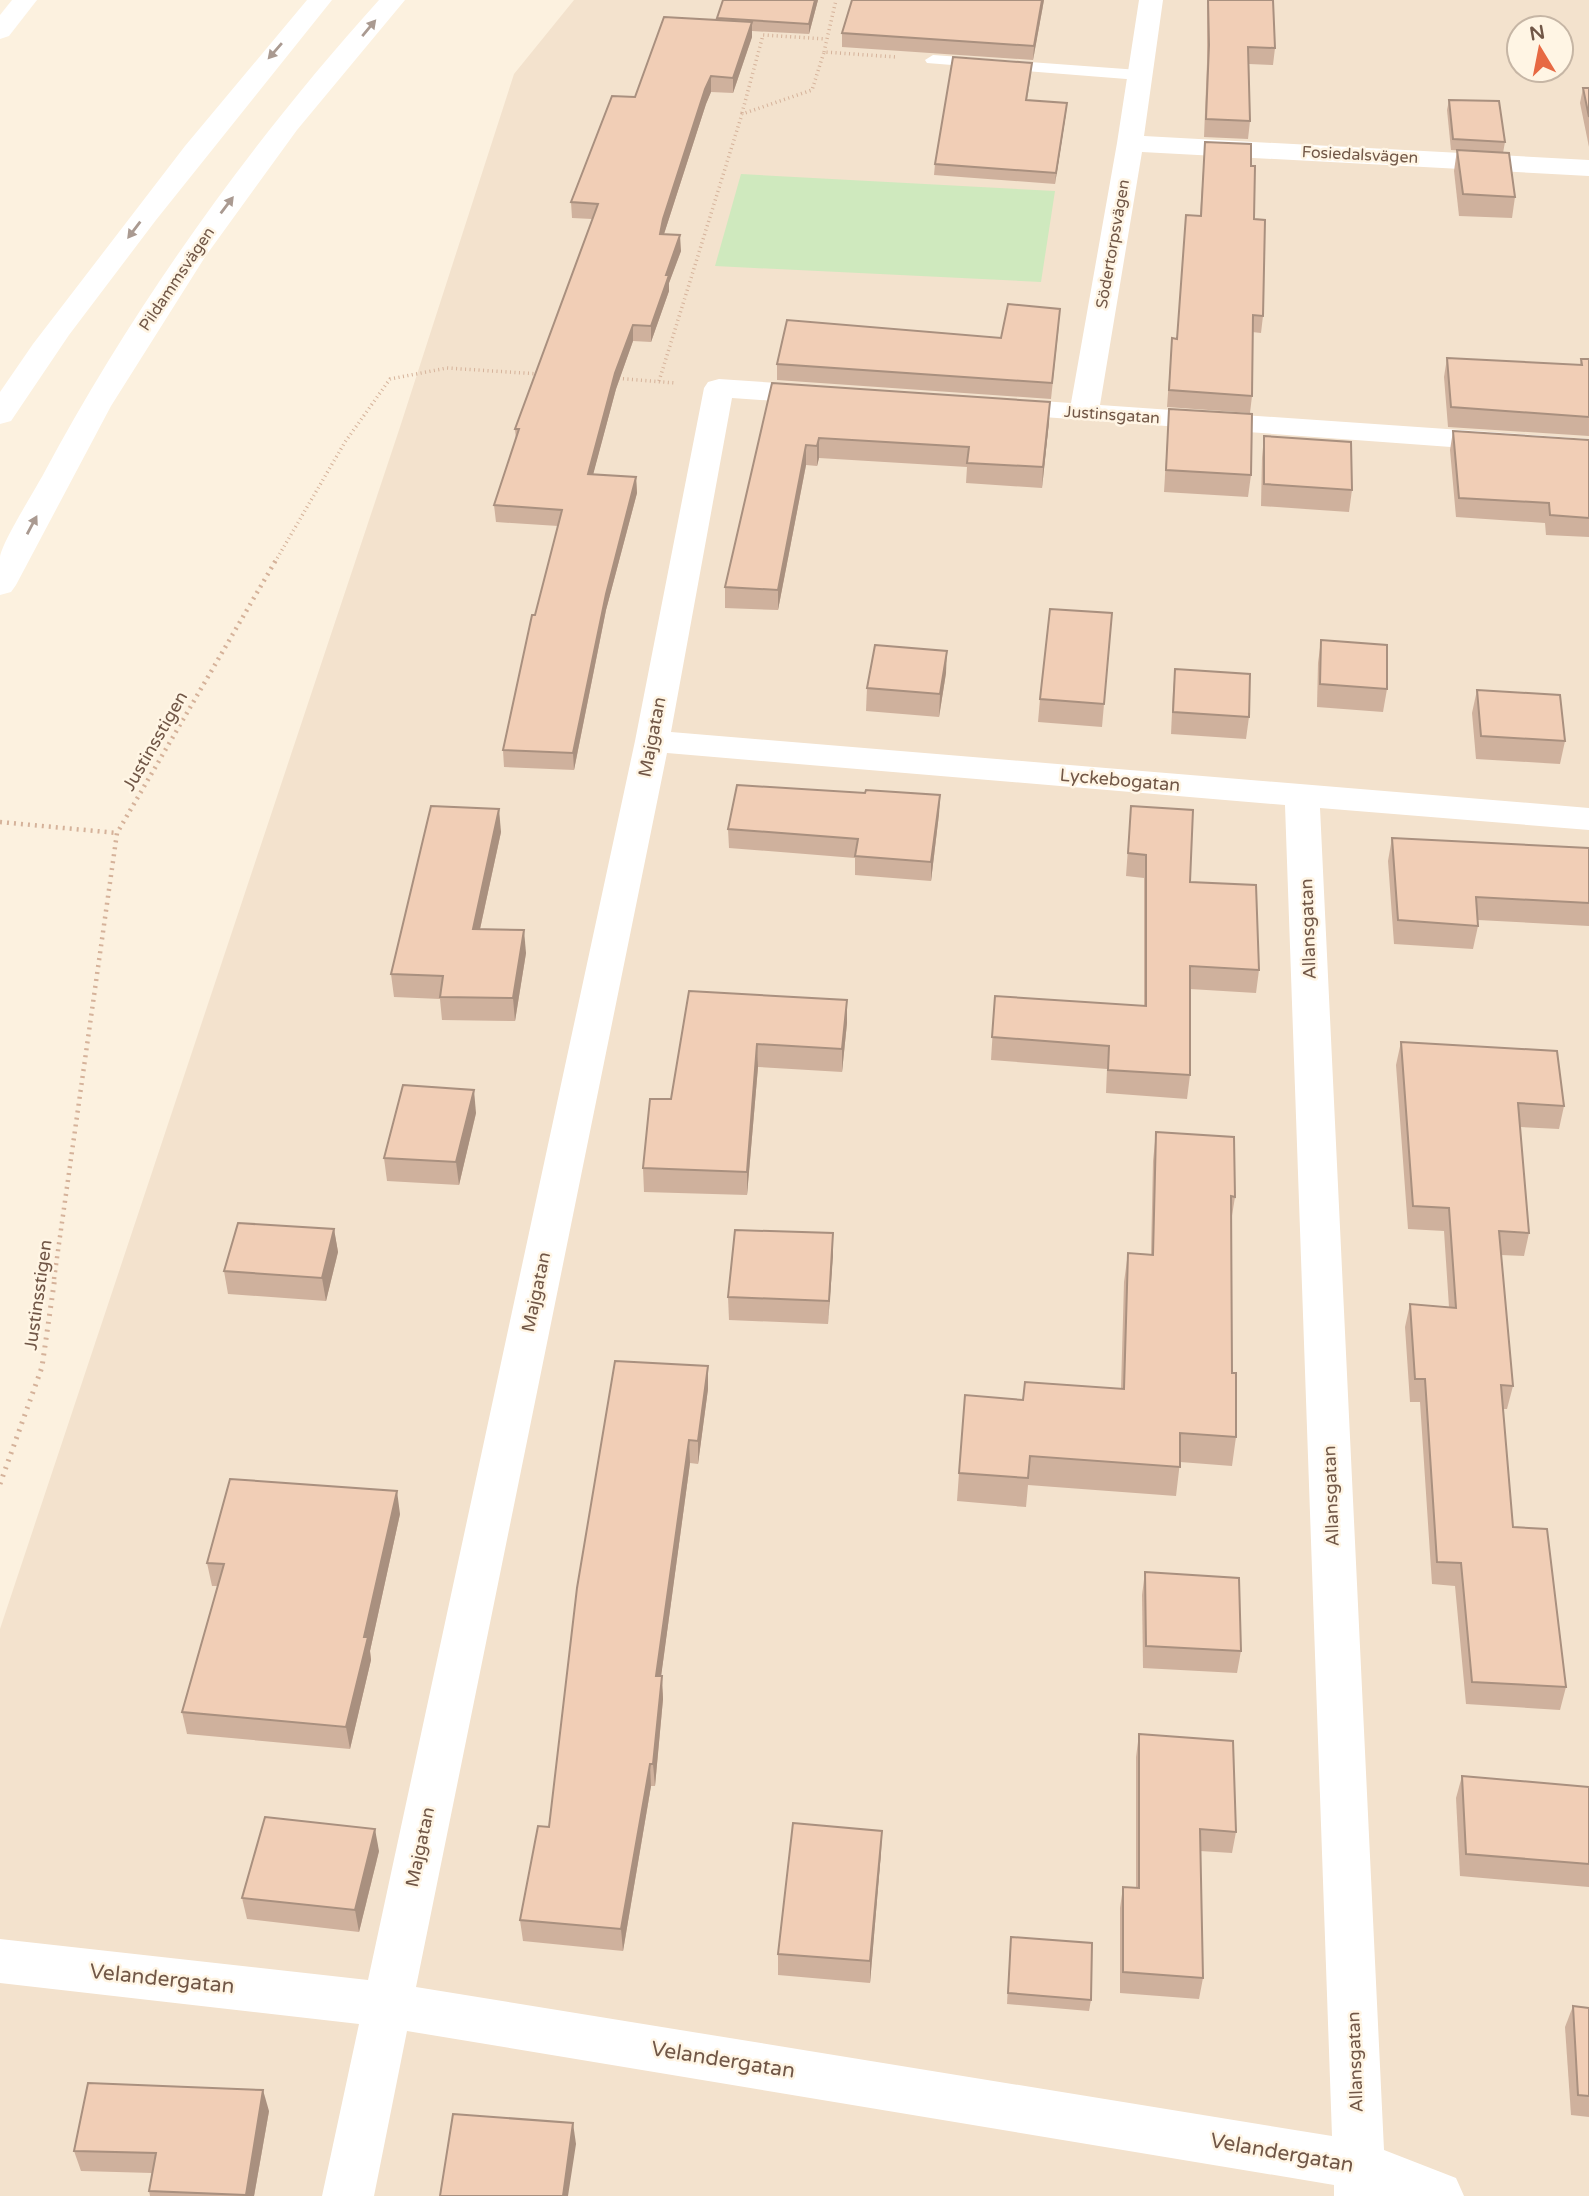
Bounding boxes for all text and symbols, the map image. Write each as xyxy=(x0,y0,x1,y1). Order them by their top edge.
north arrow xyxy=(1505,14,1575,84)
one-way arrow xyxy=(361,19,376,36)
text: N xyxy=(1528,21,1547,45)
one-way arrow xyxy=(268,43,283,60)
street label: Fosiedalsvägen xyxy=(1301,142,1419,168)
street label: Södertorpsvägen xyxy=(1092,178,1134,310)
one-way arrow xyxy=(220,197,235,215)
one-way arrow xyxy=(127,221,141,239)
street label: Pildammsvägen xyxy=(135,223,219,335)
street label: Justinsgatan xyxy=(1063,402,1161,428)
one-way arrow xyxy=(27,515,38,535)
street label: Justinsstigen xyxy=(118,687,192,795)
street label: Majgatan xyxy=(633,695,671,779)
street label: Lyckebogatan xyxy=(1059,764,1181,796)
street label: Allansgatan xyxy=(1295,878,1321,980)
street label: Justinsstigen xyxy=(19,1238,57,1352)
street label: Majgatan xyxy=(517,1250,555,1334)
street label: Allansgatan xyxy=(1318,1445,1344,1547)
street label: Majgatan xyxy=(401,1805,439,1889)
street label: Velandergatan xyxy=(88,1959,236,1999)
street label: Allansgatan xyxy=(1342,2011,1368,2113)
street label: Velandergatan xyxy=(649,2036,797,2084)
street label: Velandergatan xyxy=(1208,2128,1356,2178)

